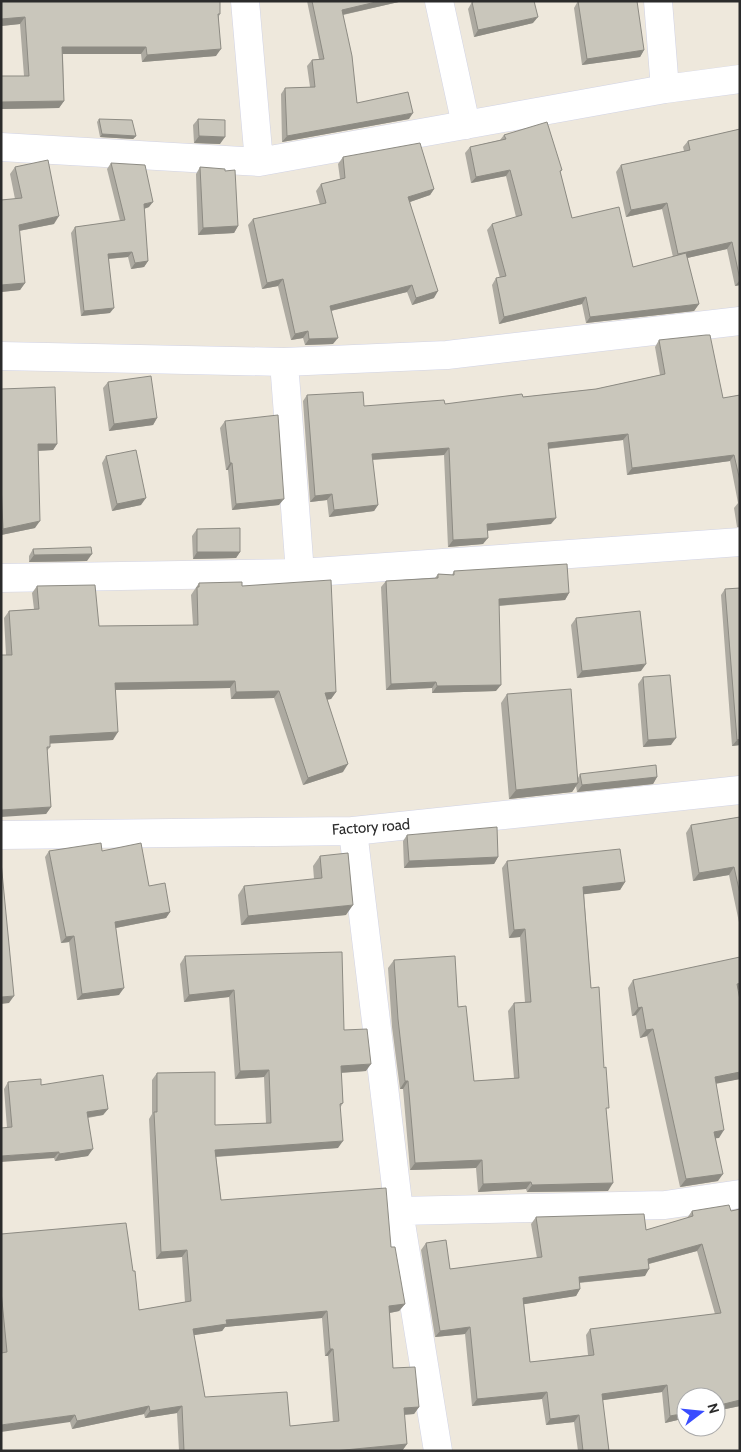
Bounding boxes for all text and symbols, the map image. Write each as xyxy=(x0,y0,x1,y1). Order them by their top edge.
street label: Factory road xyxy=(331,815,411,839)
north arrow xyxy=(676,1387,726,1437)
text: N xyxy=(703,1401,724,1416)

